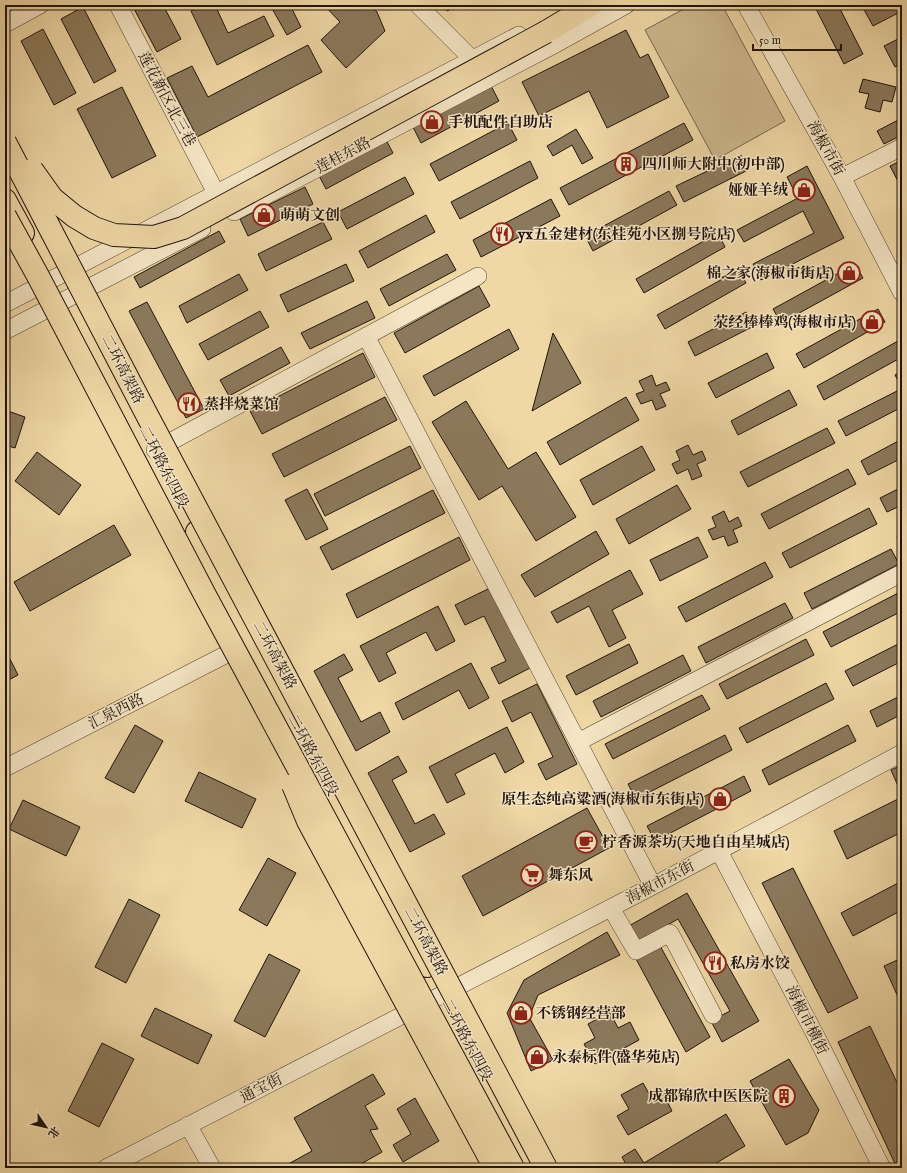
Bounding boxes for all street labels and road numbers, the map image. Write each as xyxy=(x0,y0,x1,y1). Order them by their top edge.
street label: 莲花新区北三巷 xyxy=(134,48,200,150)
street label: 海椒市街 xyxy=(803,117,848,179)
street label: 莲桂东路 xyxy=(312,133,374,178)
street label: 二环高架路 xyxy=(97,331,148,407)
street label: 二环路东四段 xyxy=(135,423,192,512)
street label: 二环高架路 xyxy=(249,618,301,693)
street label: 汇泉西路 xyxy=(85,689,147,734)
street label: 二环路东四段 xyxy=(283,711,342,799)
street label: 海椒市东街 xyxy=(623,856,698,908)
street label: 二环高架路 xyxy=(400,904,452,979)
street label: 海椒市横街 xyxy=(781,982,832,1058)
street label: 二环路东四段 xyxy=(437,996,496,1084)
street label: 通宝街 xyxy=(237,1070,286,1107)

